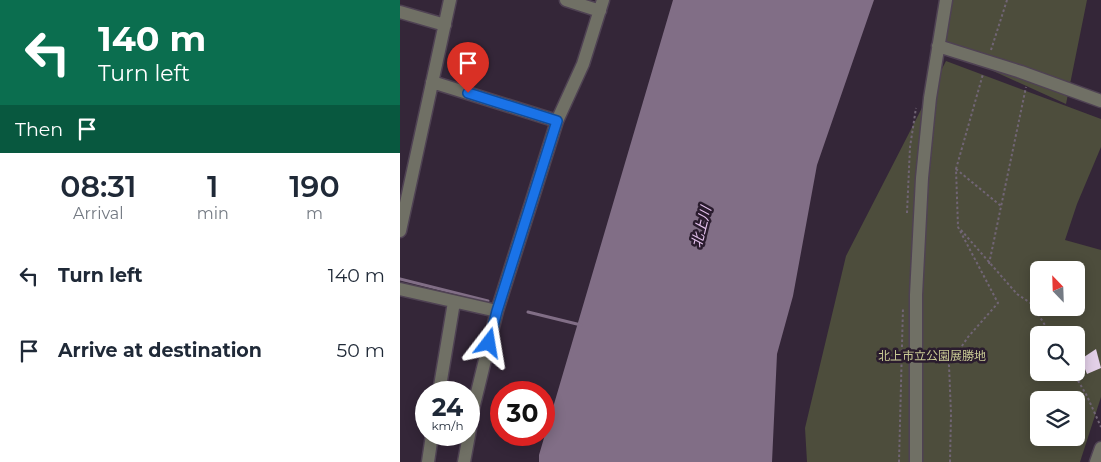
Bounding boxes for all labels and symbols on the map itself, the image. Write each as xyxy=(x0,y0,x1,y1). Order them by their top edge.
pin xyxy=(447,42,489,93)
water label: 北上川 xyxy=(687,203,715,250)
north arrow xyxy=(1030,261,1085,316)
position arrow xyxy=(462,316,514,368)
park label: 北上市立公園展勝地 xyxy=(878,348,986,363)
speed limit sign: 30 xyxy=(490,381,555,446)

